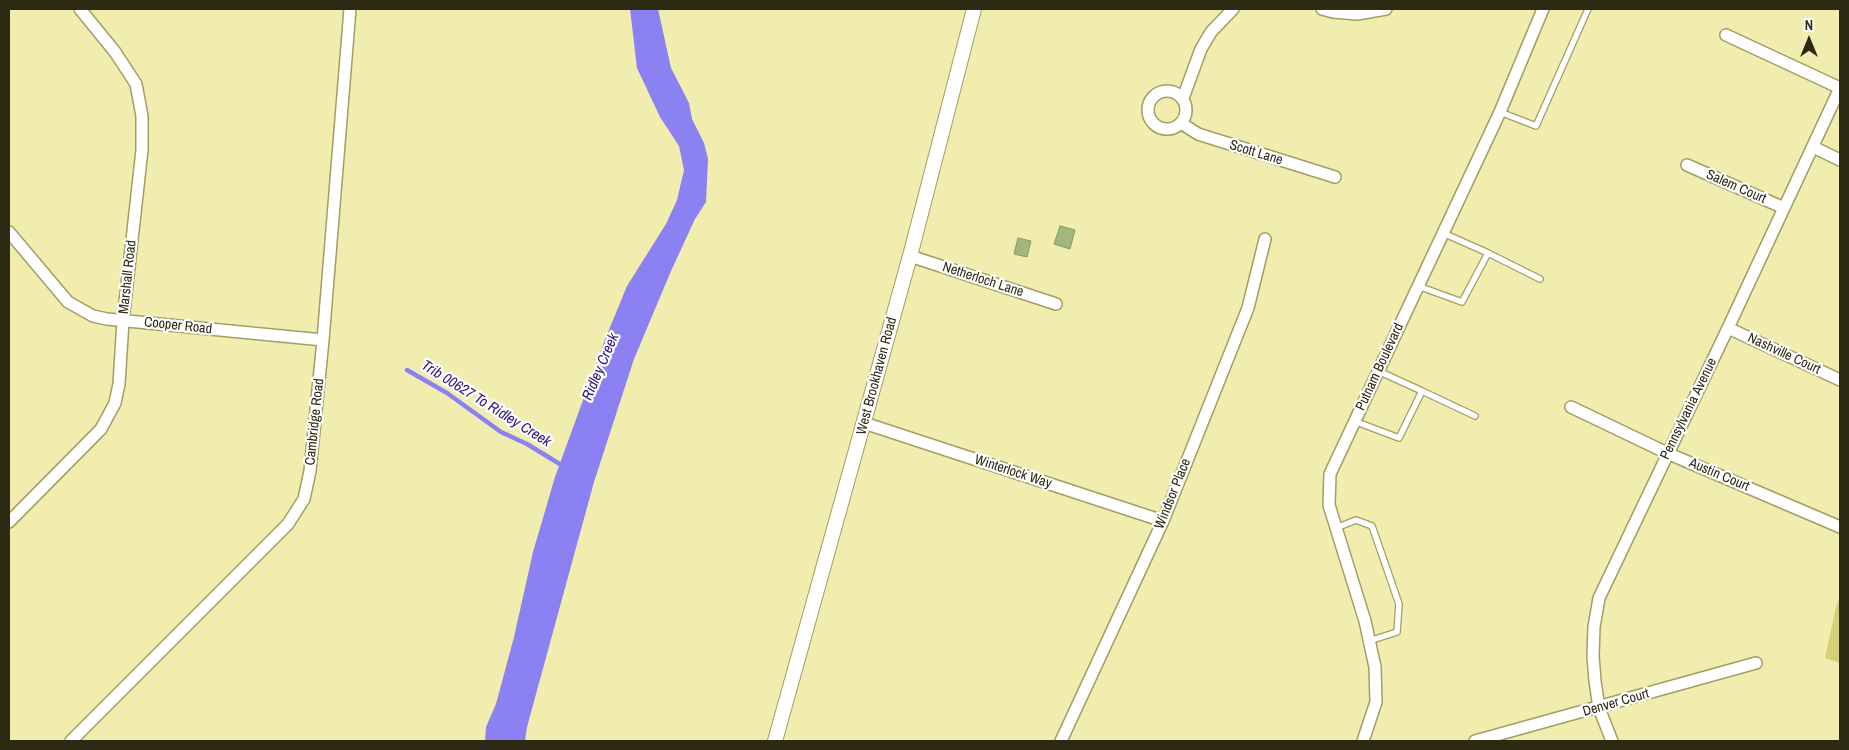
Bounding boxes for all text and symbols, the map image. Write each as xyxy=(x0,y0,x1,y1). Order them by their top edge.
north arrow xyxy=(1784,15,1834,65)
text: N xyxy=(1805,16,1813,34)
street label: Scott Lane xyxy=(1227,137,1285,169)
street label: Salem Court xyxy=(1703,166,1769,208)
street label: Marshall Road xyxy=(116,239,140,315)
street label: Netherloch Lane xyxy=(940,259,1026,301)
street label: Cooper Road xyxy=(143,314,213,338)
street label: West Brookhaven Road xyxy=(853,315,901,437)
street label: Putnam Boulevard xyxy=(1352,321,1408,413)
street label: Nashville Court xyxy=(1745,330,1823,378)
water label: Ridley Creek xyxy=(579,331,623,403)
street label: Pennsylvania Avenue xyxy=(1657,356,1721,462)
water label: Trib 00627 To Ridley Creek xyxy=(418,357,554,451)
street label: Cambridge Road xyxy=(302,378,328,466)
street label: Winterlock Way xyxy=(972,452,1054,492)
street label: Austin Court xyxy=(1686,455,1752,495)
street label: Windsor Place xyxy=(1151,456,1195,532)
street label: Denver Court xyxy=(1581,686,1651,720)

